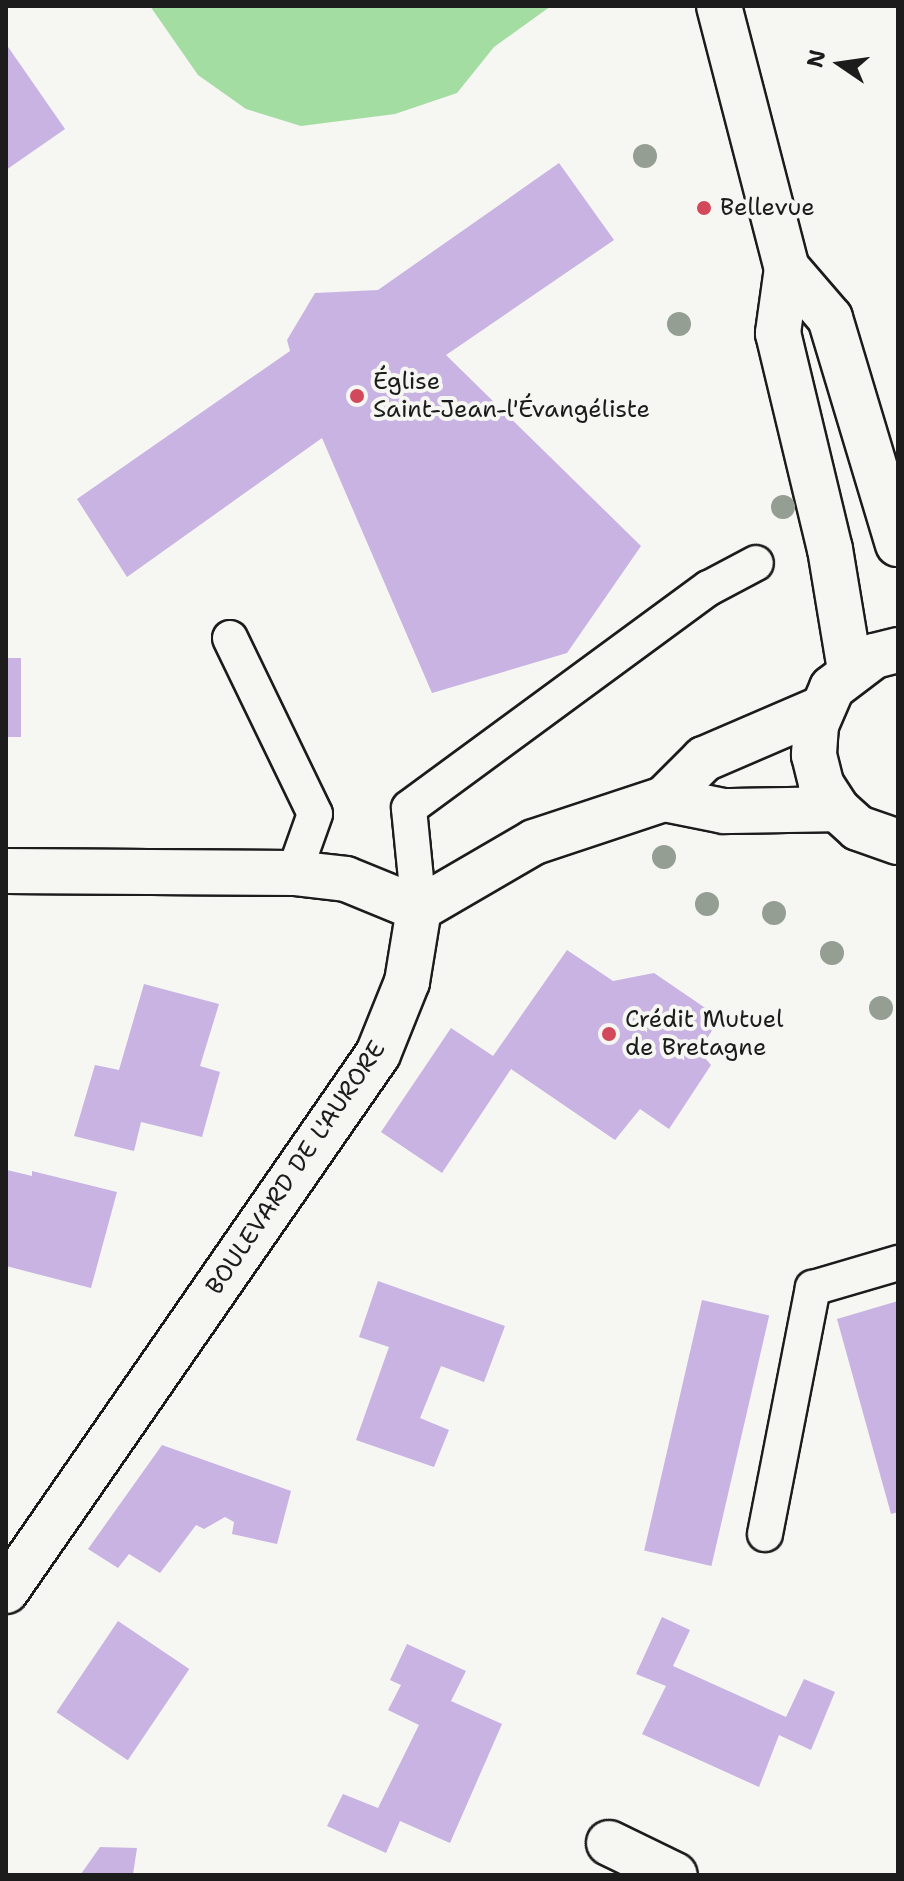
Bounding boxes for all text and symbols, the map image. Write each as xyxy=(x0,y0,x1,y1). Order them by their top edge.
north arrow xyxy=(800,24,880,104)
text: N xyxy=(800,47,832,70)
place label: Bellevue xyxy=(720,194,815,222)
marker: Bellevue xyxy=(695,199,713,217)
place label: Église Saint-Jean-l'Évangéliste xyxy=(373,368,650,424)
marker: Église Saint-Jean-l'Évangéliste xyxy=(348,387,366,405)
place label: Crédit Mutuel de Bretagne xyxy=(625,1006,783,1062)
marker: Crédit Mutuel de Bretagne xyxy=(600,1025,618,1043)
street label: BOULEVARD DE L'AURORE xyxy=(200,1036,392,1300)

